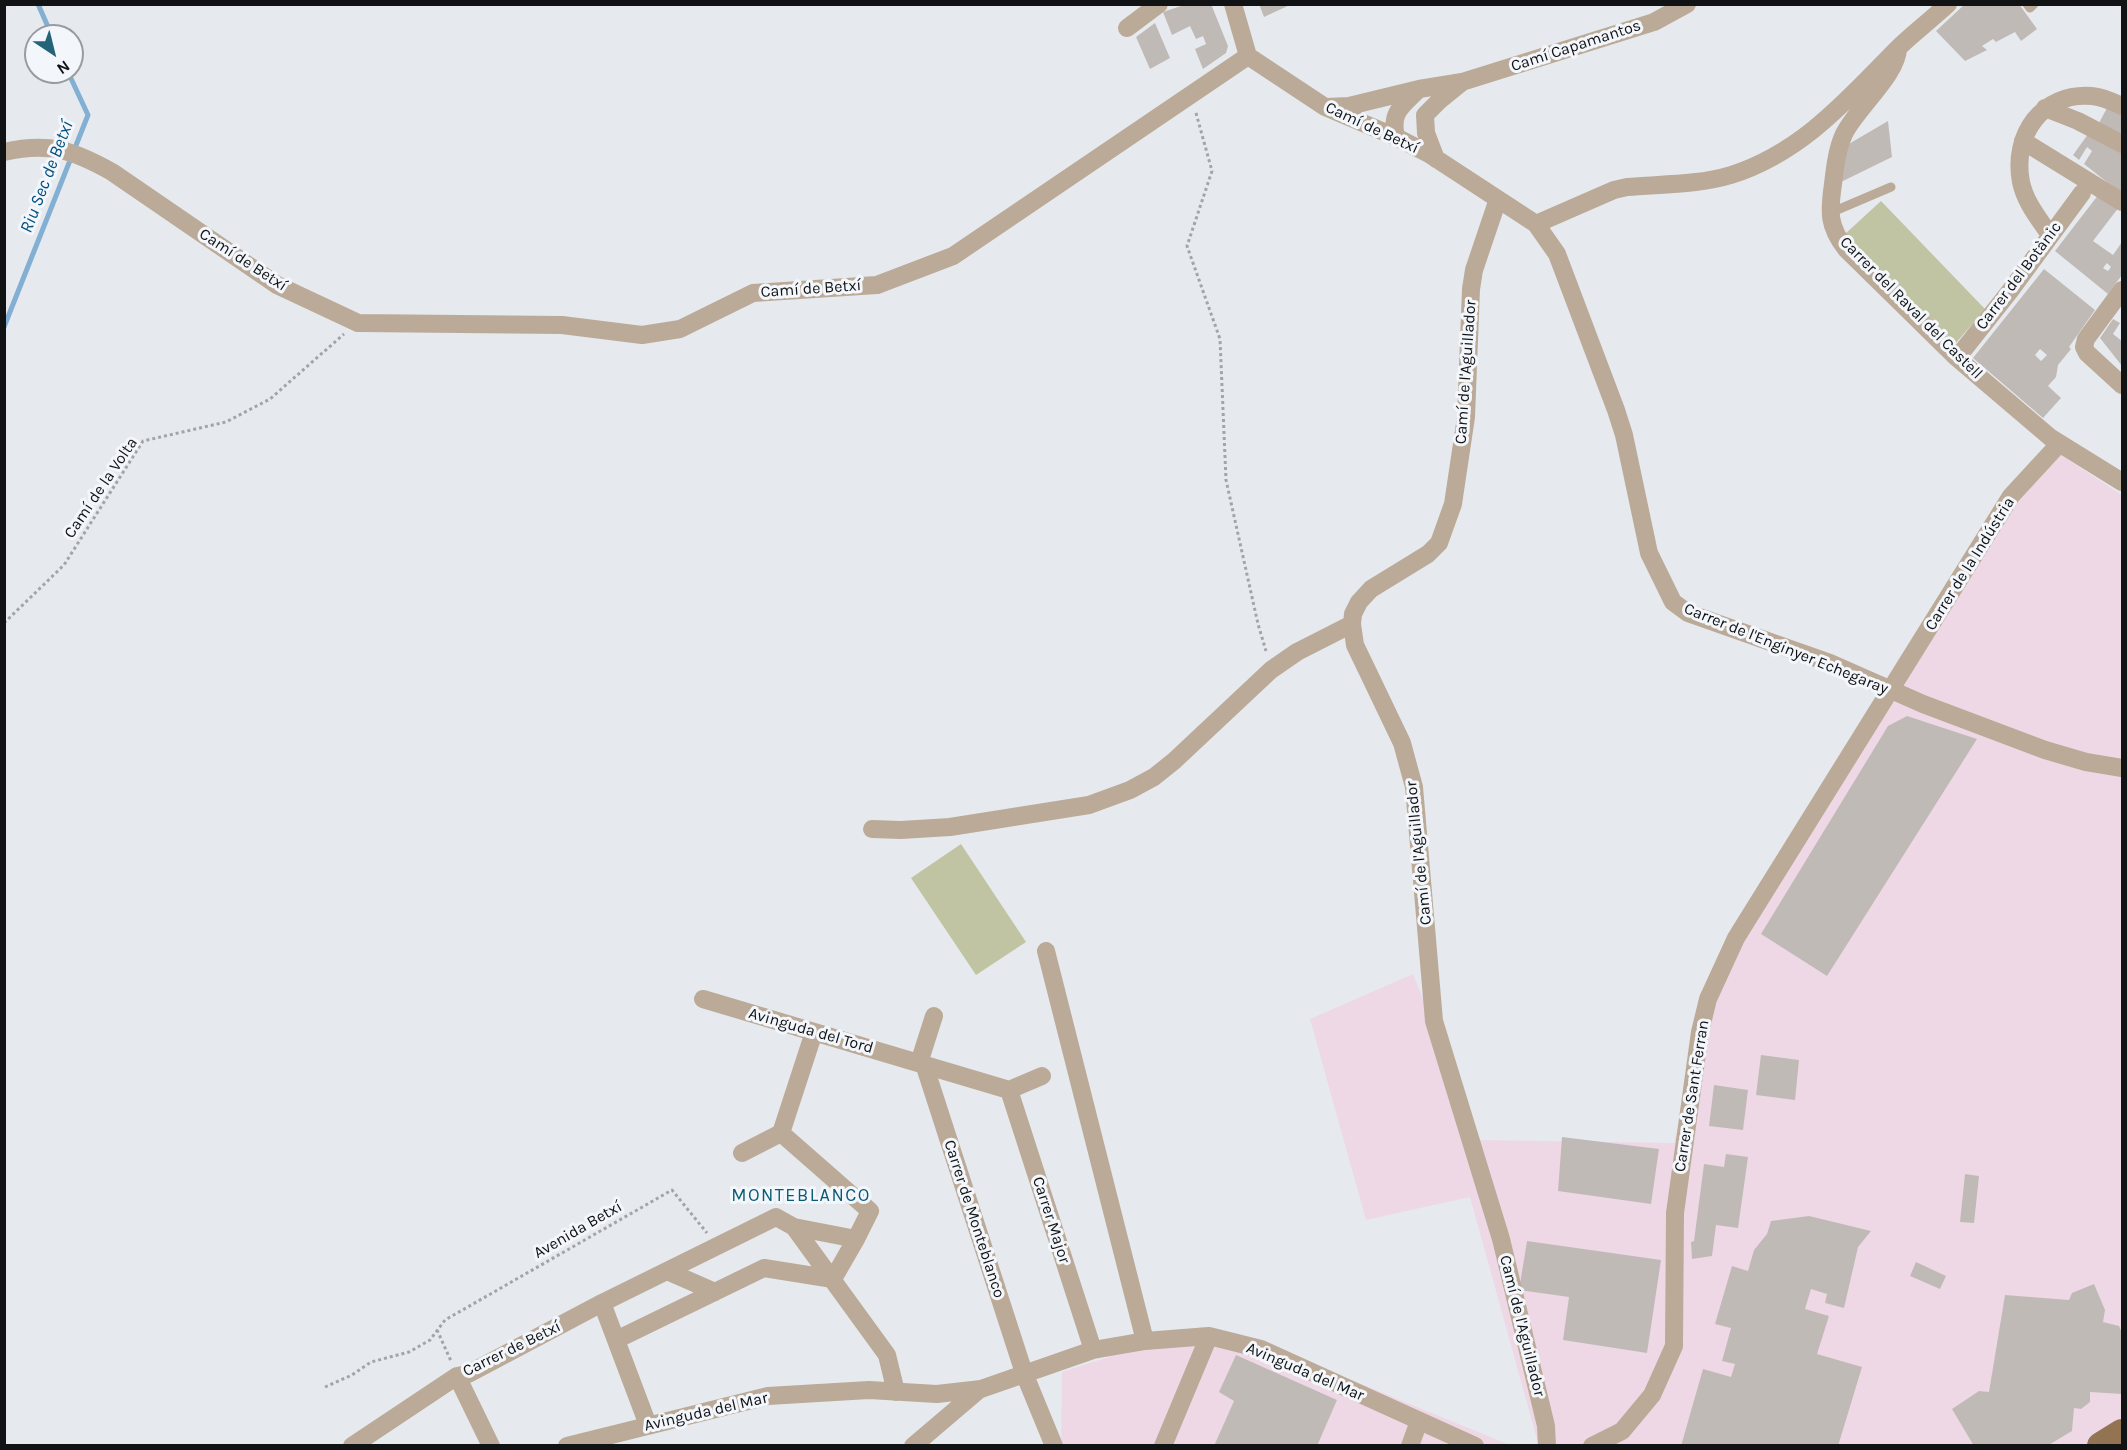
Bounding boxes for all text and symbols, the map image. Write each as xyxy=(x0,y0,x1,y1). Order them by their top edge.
street label: Camí Capamantos xyxy=(1509,16,1643,76)
north arrow xyxy=(24,24,84,84)
text: N xyxy=(53,56,74,79)
street label: Camí de Betxí xyxy=(1322,98,1422,158)
water label: Riu Sec de Betxí xyxy=(16,118,78,236)
street label: Carrer del Botànic xyxy=(1972,218,2066,334)
street label: Camí de Betxí xyxy=(196,225,290,295)
street label: Carrer del Raval del Castell xyxy=(1836,233,1986,383)
street label: Camí de Betxí xyxy=(760,276,862,302)
street label: Camí de l'Aguillador xyxy=(1451,299,1481,445)
street label: Camí de la Volta xyxy=(60,434,142,542)
street label: Carrer de la Indústria xyxy=(1921,494,2019,634)
street label: Carrer de l'Enginyer Echegaray xyxy=(1681,599,1891,699)
street label: Camí de l'Aguillador xyxy=(1402,780,1436,926)
street label: Avinguda del Tord xyxy=(746,1004,876,1058)
street label: Carrer de Sant Ferran xyxy=(1671,1019,1713,1173)
street label: Carrer de Monteblanco xyxy=(939,1138,1009,1300)
street label: Carrer Major xyxy=(1028,1174,1074,1266)
district label: MONTEBLANCO xyxy=(731,1185,871,1207)
street label: Avenida Betxí xyxy=(530,1197,626,1263)
street label: Camí de l'Aguillador xyxy=(1495,1253,1549,1399)
street label: Carrer de Betxí xyxy=(460,1317,564,1381)
street label: Avinguda del Mar xyxy=(1243,1339,1367,1405)
street label: Avinguda del Mar xyxy=(642,1388,770,1436)

